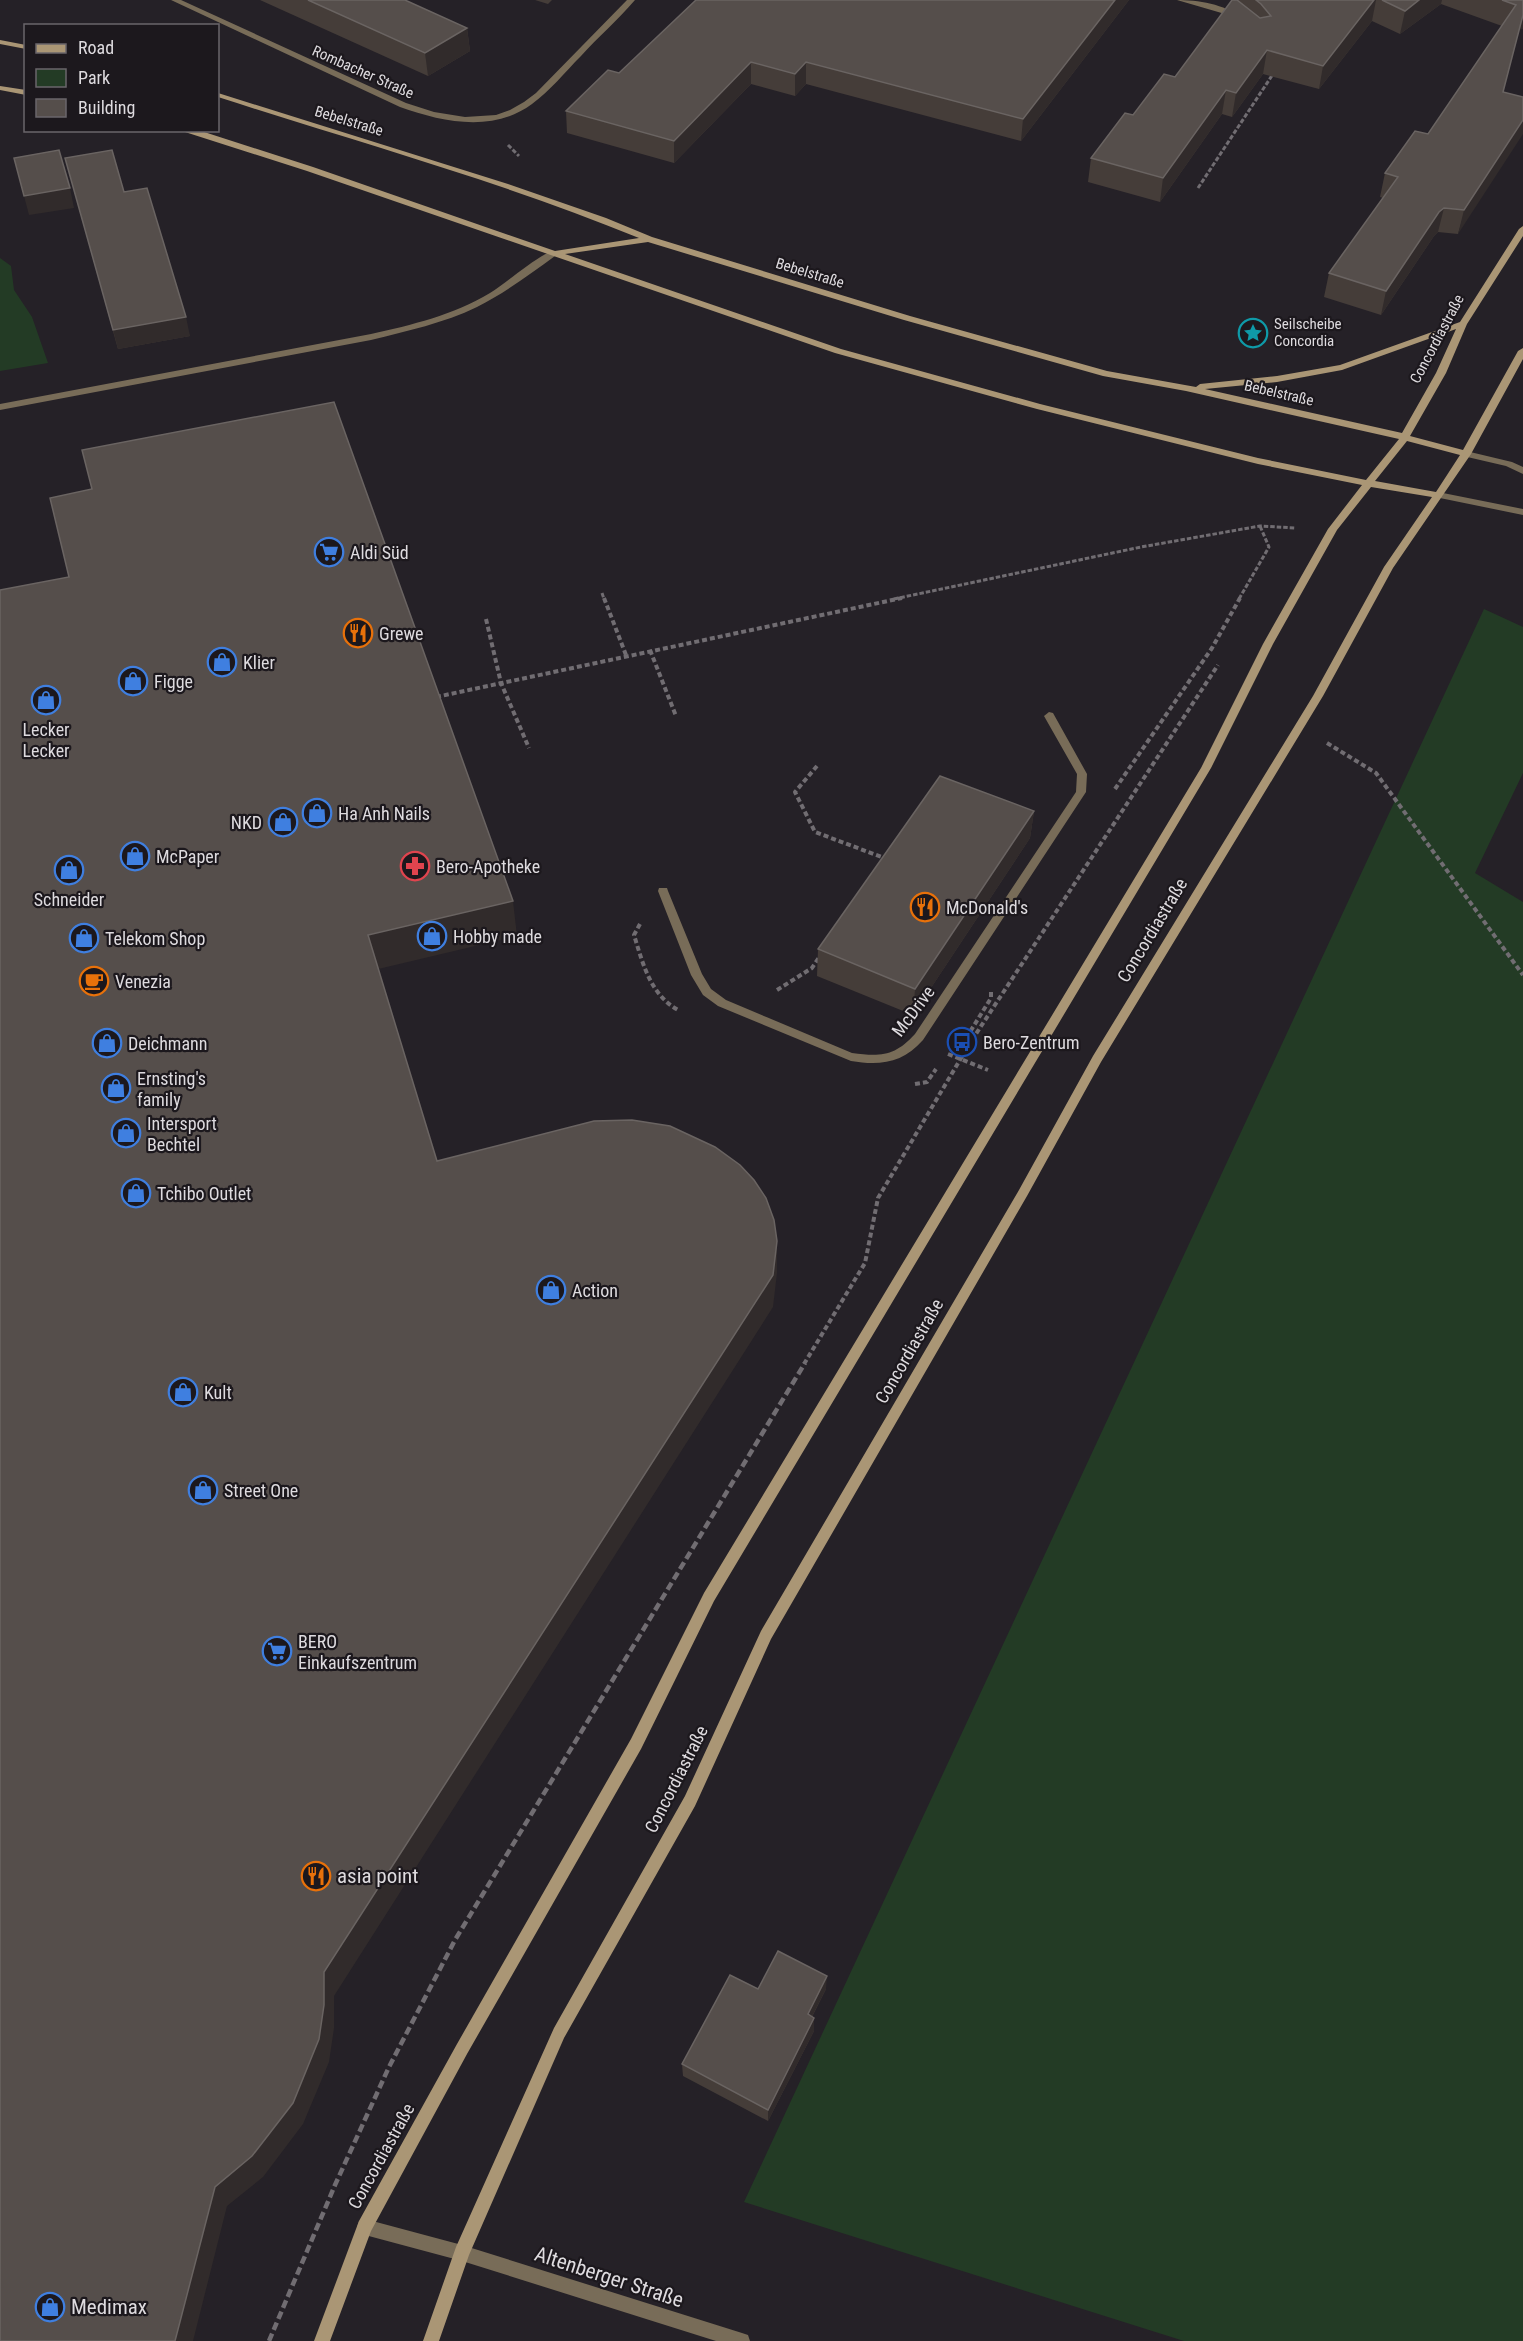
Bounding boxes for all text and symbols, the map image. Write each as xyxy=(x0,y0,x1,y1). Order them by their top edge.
legend xyxy=(24,24,219,132)
text: Road xyxy=(78,37,114,58)
street label: Rombacher Straße xyxy=(309,42,417,102)
text: Park xyxy=(78,67,110,88)
text: Building xyxy=(78,97,135,118)
street label: Bebelstraße xyxy=(313,102,385,140)
street label: Bebelstraße xyxy=(774,254,846,292)
street label: Concordiastraße xyxy=(1406,292,1468,386)
place label: Seilscheibe Concordia xyxy=(1274,315,1342,350)
place icon: Seilscheibe Concordia xyxy=(1237,317,1269,349)
street label: Bebelstraße xyxy=(1243,376,1315,410)
supermarket icon: Aldi Süd xyxy=(313,536,345,568)
place label: Aldi Süd xyxy=(350,542,409,563)
restaurant icon: Grewe xyxy=(342,617,374,649)
place label: Grewe xyxy=(379,623,424,644)
shop icon: Klier xyxy=(206,646,238,678)
place label: Klier xyxy=(243,652,276,673)
shop icon: Figge xyxy=(117,665,149,697)
place label: Figge xyxy=(154,671,193,692)
shop icon: Lecker Lecker xyxy=(30,684,62,716)
place label: Lecker Lecker xyxy=(22,719,70,761)
shop icon: Ha Anh Nails xyxy=(301,797,333,829)
place label: Ha Anh Nails xyxy=(338,803,430,824)
shop icon: NKD xyxy=(267,806,299,838)
place label: NKD xyxy=(231,812,262,833)
shop icon: McPaper xyxy=(119,840,151,872)
place label: McPaper xyxy=(156,846,220,867)
pharmacy icon: Bero-Apotheke xyxy=(399,850,431,882)
shop icon: Schneider xyxy=(53,854,85,886)
place label: Bero-Apotheke xyxy=(436,856,540,877)
street label: Concordiastraße xyxy=(1113,874,1191,986)
place label: Schneider xyxy=(34,889,105,910)
restaurant icon: McDonald's xyxy=(909,891,941,923)
place label: McDonald's xyxy=(946,897,1028,918)
shop icon: Hobby made xyxy=(416,920,448,952)
shop icon: Telekom Shop xyxy=(68,922,100,954)
place label: Hobby made xyxy=(453,926,542,947)
place label: Telekom Shop xyxy=(105,928,205,949)
cafe icon: Venezia xyxy=(78,965,110,997)
place label: Venezia xyxy=(115,971,171,992)
street label: McDrive xyxy=(887,982,939,1040)
bus stop icon: Bero-Zentrum xyxy=(946,1026,978,1058)
shop icon: Deichmann xyxy=(91,1027,123,1059)
place label: Bero-Zentrum xyxy=(983,1032,1080,1053)
place label: Deichmann xyxy=(128,1033,207,1054)
place label: Ernsting's family xyxy=(137,1068,206,1110)
shop icon: Ernsting's family xyxy=(100,1072,132,1104)
place label: Intersport Bechtel xyxy=(147,1113,217,1155)
shop icon: Intersport Bechtel xyxy=(110,1117,142,1149)
shop icon: Tchibo Outlet xyxy=(120,1177,152,1209)
place label: Tchibo Outlet xyxy=(157,1183,251,1204)
shop icon: Action xyxy=(535,1274,567,1306)
place label: Action xyxy=(572,1280,618,1301)
street label: Concordiastraße xyxy=(871,1295,947,1407)
shop icon: Kult xyxy=(167,1376,199,1408)
place label: Kult xyxy=(204,1382,232,1403)
shop icon: Street One xyxy=(187,1474,219,1506)
place label: Street One xyxy=(224,1480,298,1501)
place label: BERO Einkaufszentrum xyxy=(298,1631,417,1673)
supermarket icon: BERO Einkaufszentrum xyxy=(261,1635,293,1667)
street label: Concordiastraße xyxy=(640,1722,712,1836)
restaurant icon: asia point xyxy=(300,1860,332,1892)
place label: asia point xyxy=(337,1864,418,1888)
street label: Concordiastraße xyxy=(343,2100,419,2212)
street label: Altenberger Straße xyxy=(532,2242,687,2312)
shop icon: Medimax xyxy=(34,2291,66,2323)
place label: Medimax xyxy=(71,2295,147,2319)

